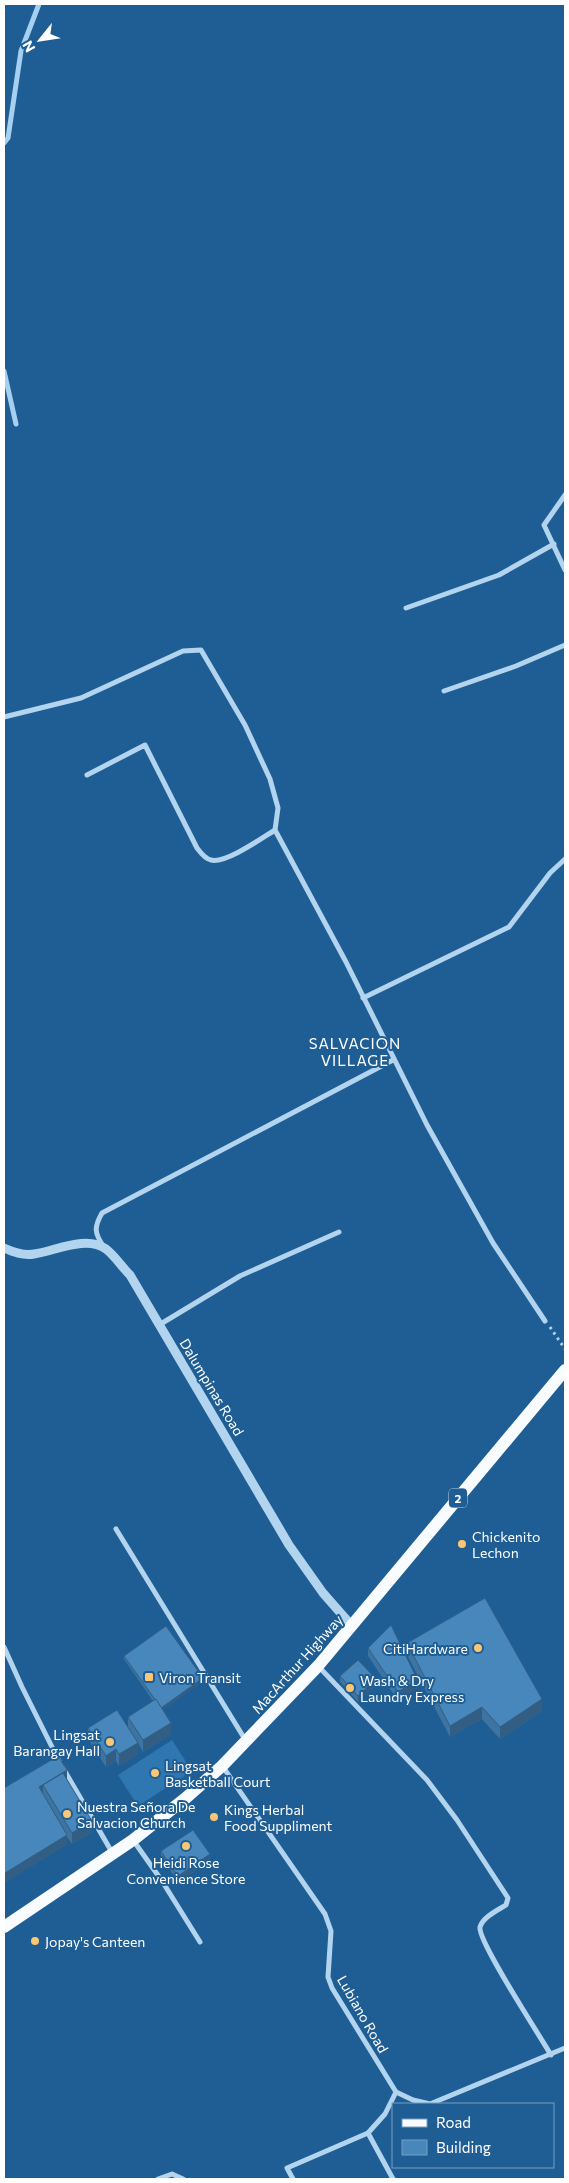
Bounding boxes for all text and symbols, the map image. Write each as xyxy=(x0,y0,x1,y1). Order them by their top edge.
north arrow xyxy=(15,15,65,65)
text: N xyxy=(18,38,38,56)
district label: SALVACION VILLAGE xyxy=(309,1034,401,1069)
street label: Dalumpinas Road xyxy=(176,1335,248,1439)
road number: 2 xyxy=(449,1489,467,1508)
place label: Chickenito Lechon xyxy=(472,1528,540,1561)
marker: Chickenito Lechon xyxy=(456,1538,468,1550)
street label: MacArthur Highway xyxy=(248,1611,346,1717)
place label: CitiHardware xyxy=(383,1640,468,1657)
marker: CitiHardware xyxy=(472,1642,484,1654)
place label: Viron Transit xyxy=(159,1669,241,1686)
marker: Viron Transit xyxy=(143,1671,155,1683)
place label: Wash & Dry Laundry Express xyxy=(360,1672,464,1705)
marker: Wash & Dry Laundry Express xyxy=(344,1682,356,1694)
place label: Lingsat Barangay Hall xyxy=(13,1726,100,1759)
marker: Lingsat Barangay Hall xyxy=(104,1736,116,1748)
place label: Lingsat Basketball Court xyxy=(165,1757,271,1790)
marker: Lingsat Basketball Court xyxy=(149,1767,161,1779)
place label: Nuestra Señora De Salvacion Church xyxy=(77,1798,195,1831)
place label: Kings Herbal Food Suppliment xyxy=(224,1801,333,1834)
marker: Nuestra Señora De Salvacion Church xyxy=(61,1808,73,1820)
marker: Kings Herbal Food Suppliment xyxy=(208,1811,220,1823)
marker: Heidi Rose Convenience Store xyxy=(180,1840,192,1852)
place label: Heidi Rose Convenience Store xyxy=(127,1854,245,1887)
place label: Jopay's Canteen xyxy=(45,1933,145,1950)
marker: Jopay's Canteen xyxy=(29,1935,41,1947)
street label: Lubiano Road xyxy=(334,1972,392,2056)
legend xyxy=(392,2103,554,2168)
text: Road xyxy=(436,2113,471,2131)
text: Building xyxy=(436,2138,491,2156)

